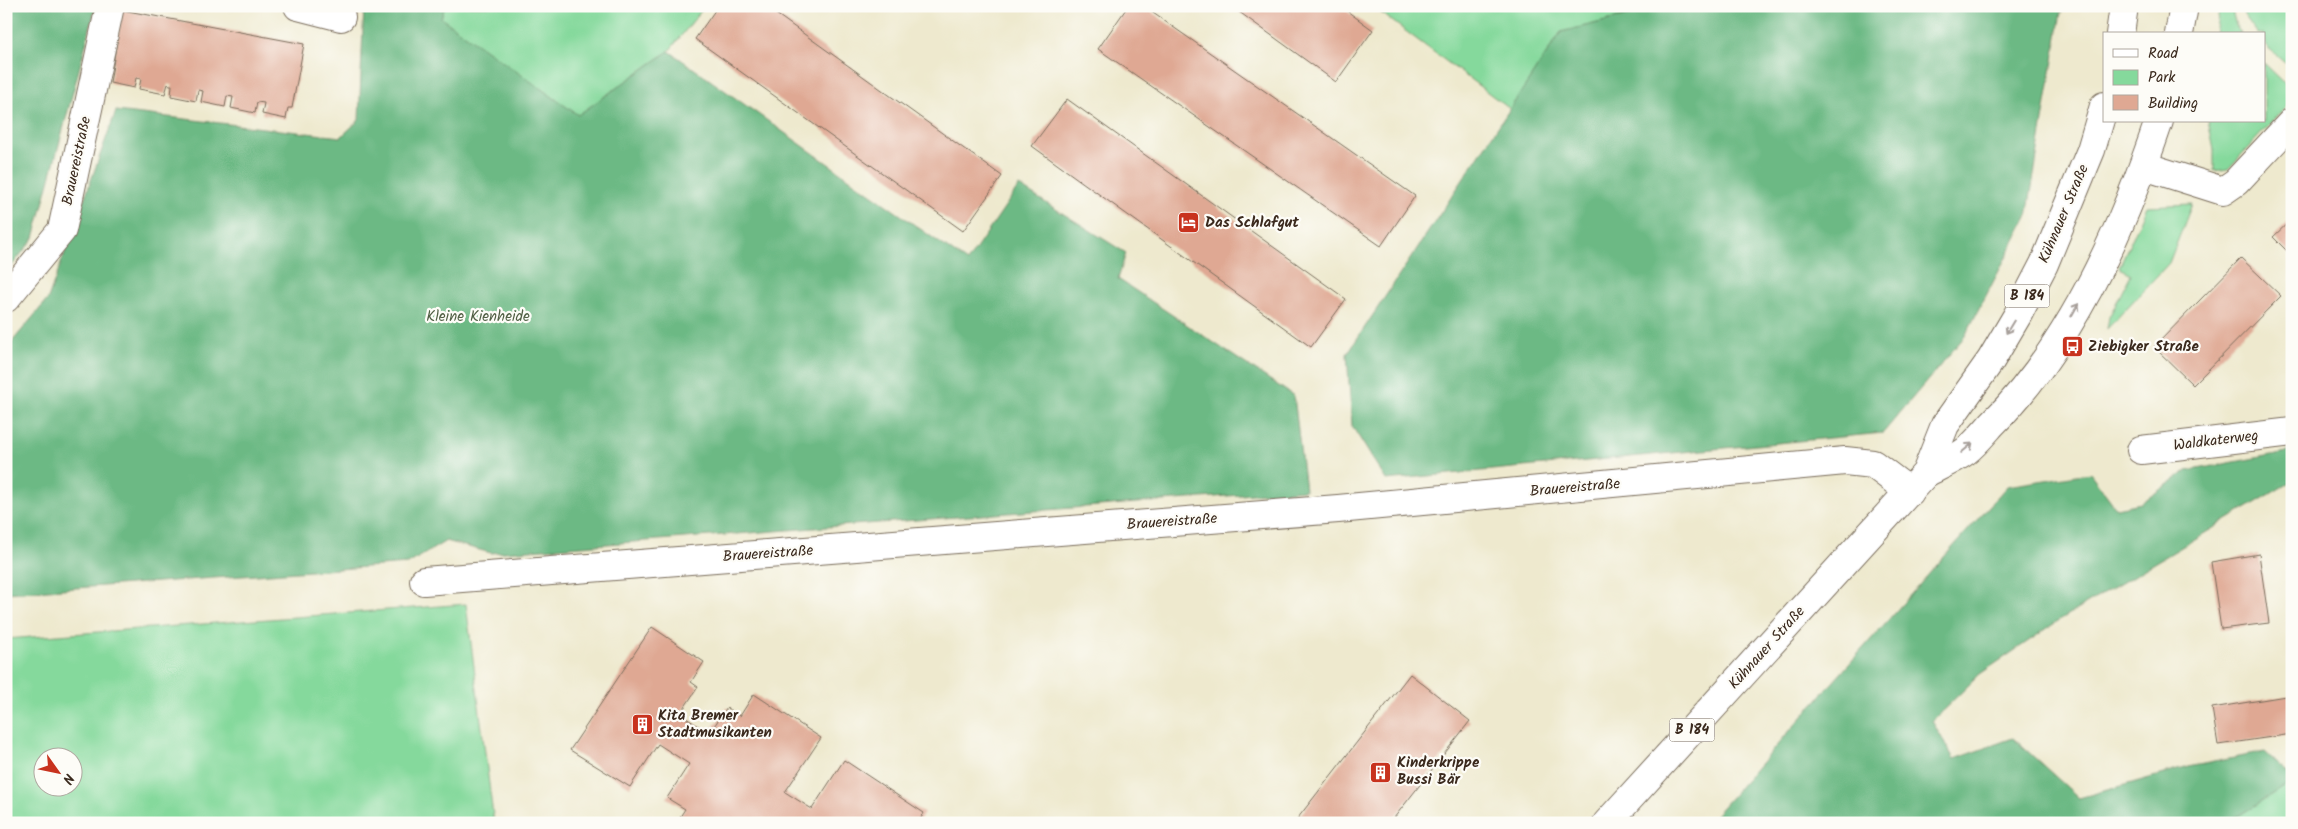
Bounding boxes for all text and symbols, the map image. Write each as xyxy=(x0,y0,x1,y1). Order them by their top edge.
legend xyxy=(2103,32,2266,122)
text: Road xyxy=(2148,42,2179,66)
text: Park xyxy=(2148,66,2176,90)
text: Building xyxy=(2148,92,2198,116)
street label: Brauereistraße xyxy=(56,114,98,208)
street label: Kühnauer Straße xyxy=(2032,161,2096,267)
hotel icon: Das Schlafgut xyxy=(1177,211,1201,235)
place label: Das Schlafgut xyxy=(1205,211,1299,235)
road number: B 184 xyxy=(2004,284,2050,308)
one-way arrow xyxy=(2070,303,2080,318)
park label: Kleine Kienheide xyxy=(426,305,530,329)
one-way arrow xyxy=(2004,320,2014,334)
bus stop icon: Ziebigker Straße xyxy=(2060,335,2084,359)
place label: Ziebigker Straße xyxy=(2088,335,2200,359)
street label: Waldkaterweg xyxy=(2172,424,2260,458)
one-way arrow xyxy=(1961,443,1974,454)
street label: Brauereistraße xyxy=(1529,472,1621,504)
street label: Brauereistraße xyxy=(1126,507,1218,537)
street label: Brauereistraße xyxy=(722,539,814,569)
street label: Kühnauer Straße xyxy=(1723,601,1811,695)
place label: Kita Bremer Stadtmusikanten xyxy=(658,704,772,745)
building icon: Kita Bremer Stadtmusikanten xyxy=(630,713,654,737)
road number: B 184 xyxy=(1670,718,1714,742)
north arrow xyxy=(32,746,82,796)
place label: Kinderkrippe Bussi Bär xyxy=(1397,751,1480,792)
building icon: Kinderkrippe Bussi Bär xyxy=(1369,760,1393,784)
text: N xyxy=(56,769,80,788)

